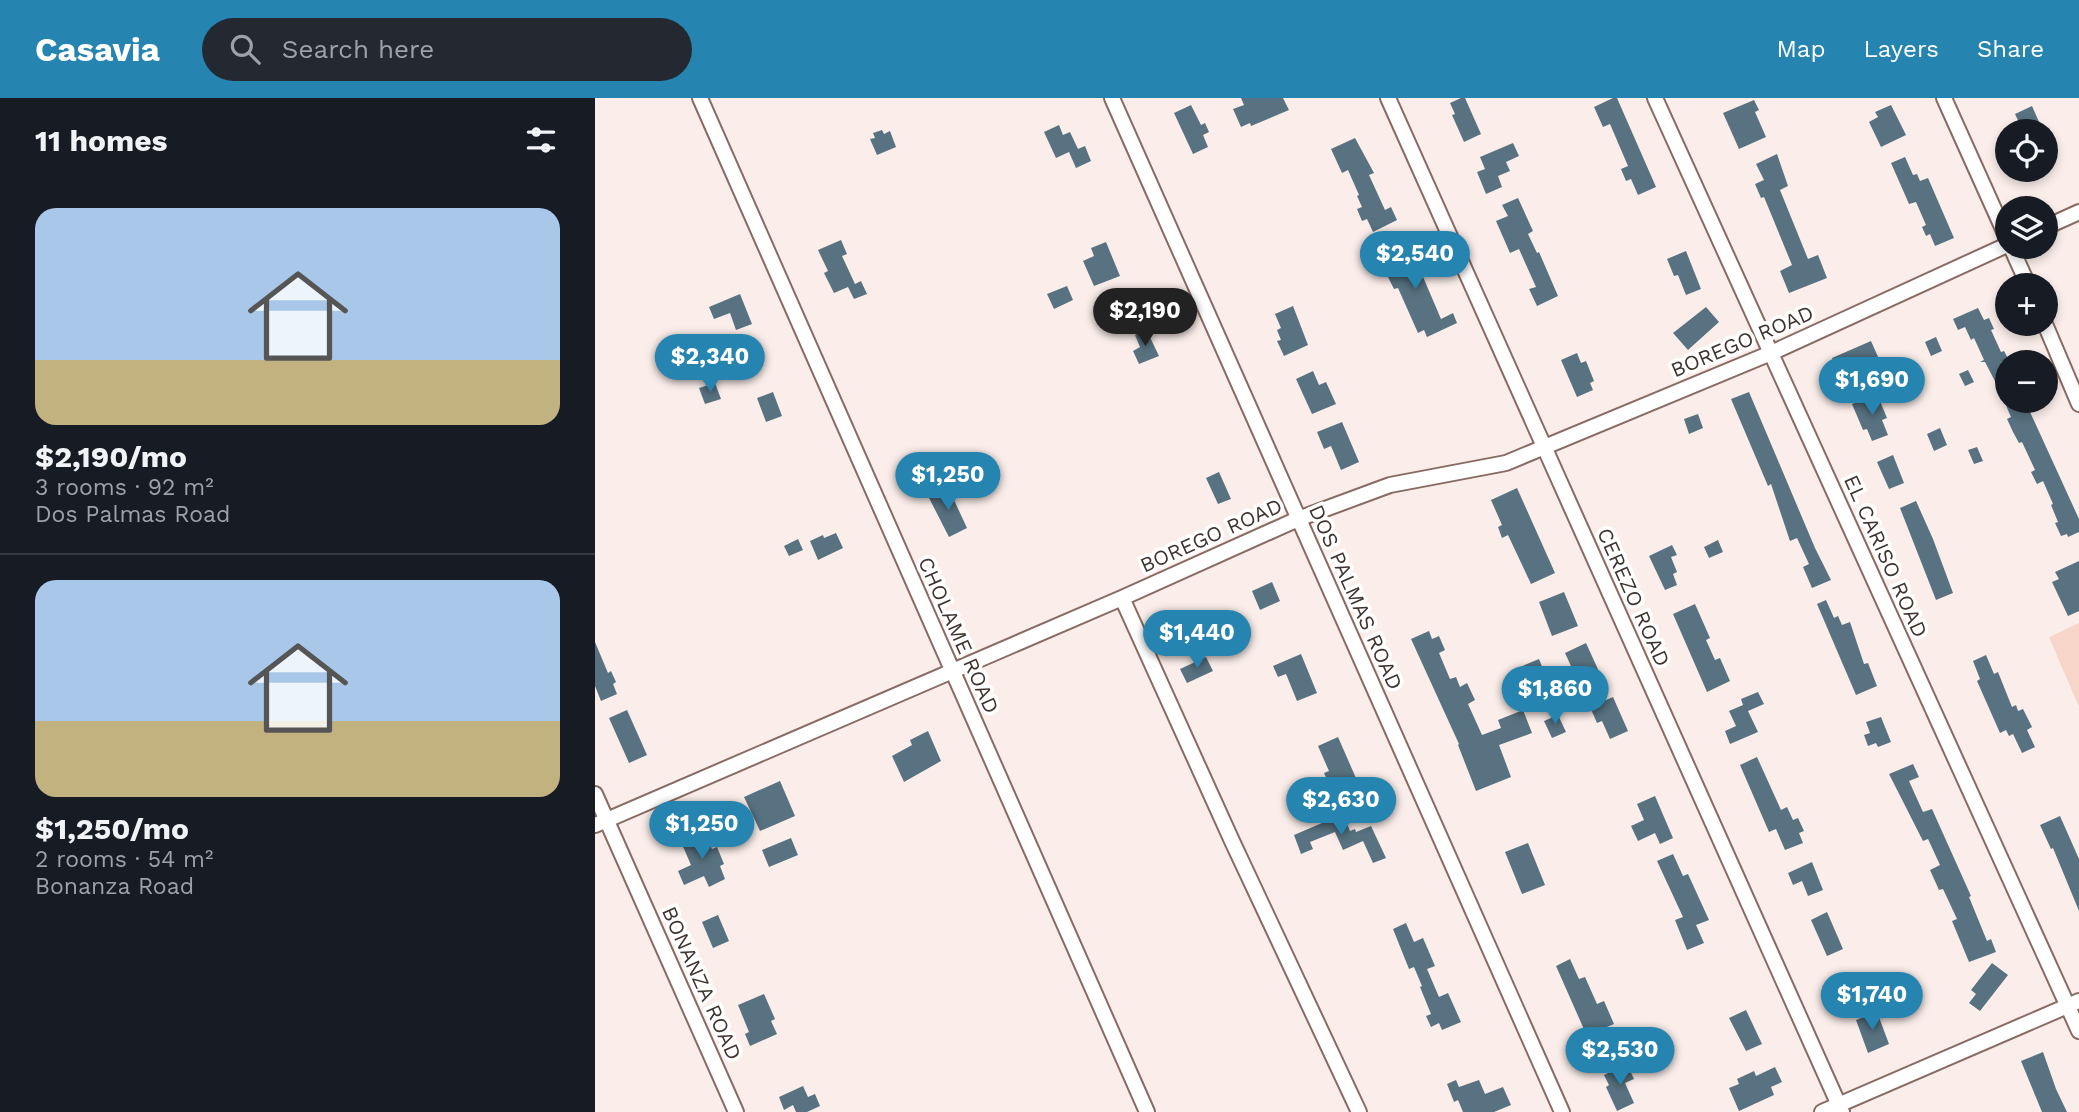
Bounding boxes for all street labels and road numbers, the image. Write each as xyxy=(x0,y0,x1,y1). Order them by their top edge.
street label: BOREGO ROAD xyxy=(1667,300,1817,382)
street label: EL CARISO ROAD xyxy=(1839,471,1933,641)
street label: BOREGO ROAD xyxy=(1136,493,1286,577)
street label: DOS PALMAS ROAD xyxy=(1304,501,1408,693)
street label: CEREZO ROAD xyxy=(1592,524,1676,670)
street label: CHOLAME ROAD xyxy=(913,553,1005,717)
street label: BONANZA ROAD xyxy=(657,902,747,1064)

